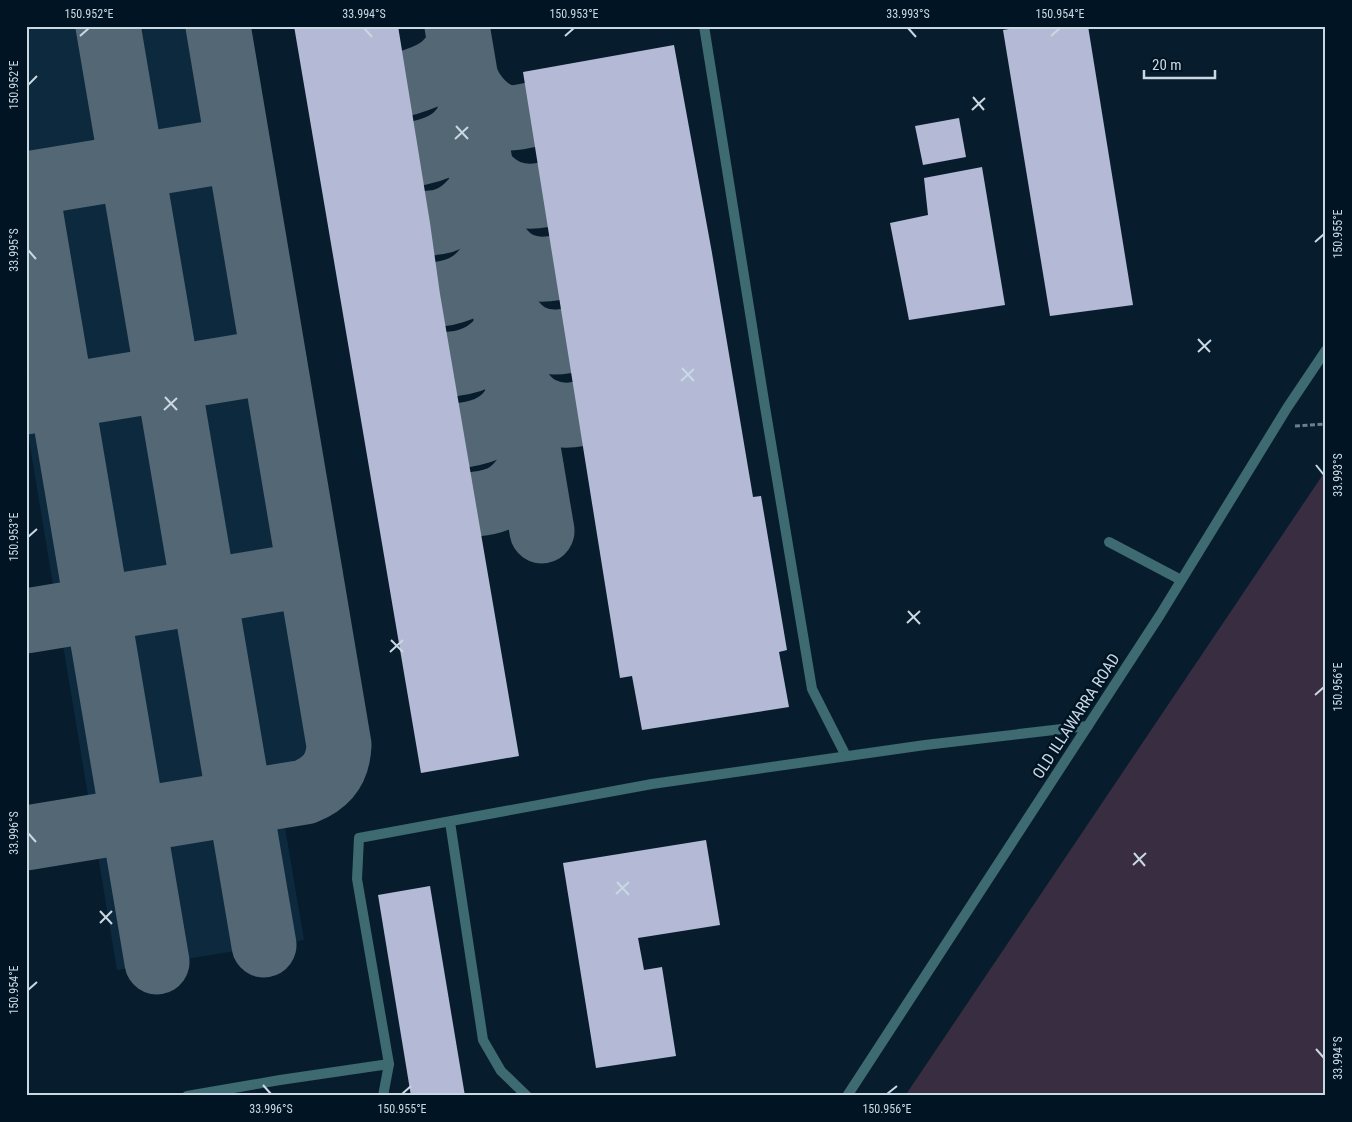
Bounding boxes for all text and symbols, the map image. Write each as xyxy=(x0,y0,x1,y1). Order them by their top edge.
text: 150.952°E xyxy=(64,7,114,21)
text: 33.994°S xyxy=(342,7,386,21)
text: 150.953°E xyxy=(549,7,599,21)
text: 33.993°S xyxy=(886,7,930,21)
text: 150.954°E xyxy=(1035,7,1085,21)
scale bar xyxy=(1144,48,1216,80)
text: 20 m xyxy=(1152,56,1182,74)
text: 150.952°E xyxy=(7,60,21,110)
text: 150.955°E xyxy=(1331,209,1345,259)
text: 33.995°S xyxy=(7,228,21,272)
text: 33.993°S xyxy=(1331,453,1345,497)
text: 150.953°E xyxy=(7,512,21,562)
street label: OLD ILLAWARRA ROAD xyxy=(1028,650,1124,782)
text: 150.956°E xyxy=(1331,662,1345,712)
text: 33.996°S xyxy=(7,811,21,855)
text: 150.954°E xyxy=(7,965,21,1015)
text: 33.994°S xyxy=(1331,1036,1345,1080)
text: 33.996°S xyxy=(249,1102,293,1116)
text: 150.955°E xyxy=(377,1102,427,1116)
text: 150.956°E xyxy=(862,1102,912,1116)

